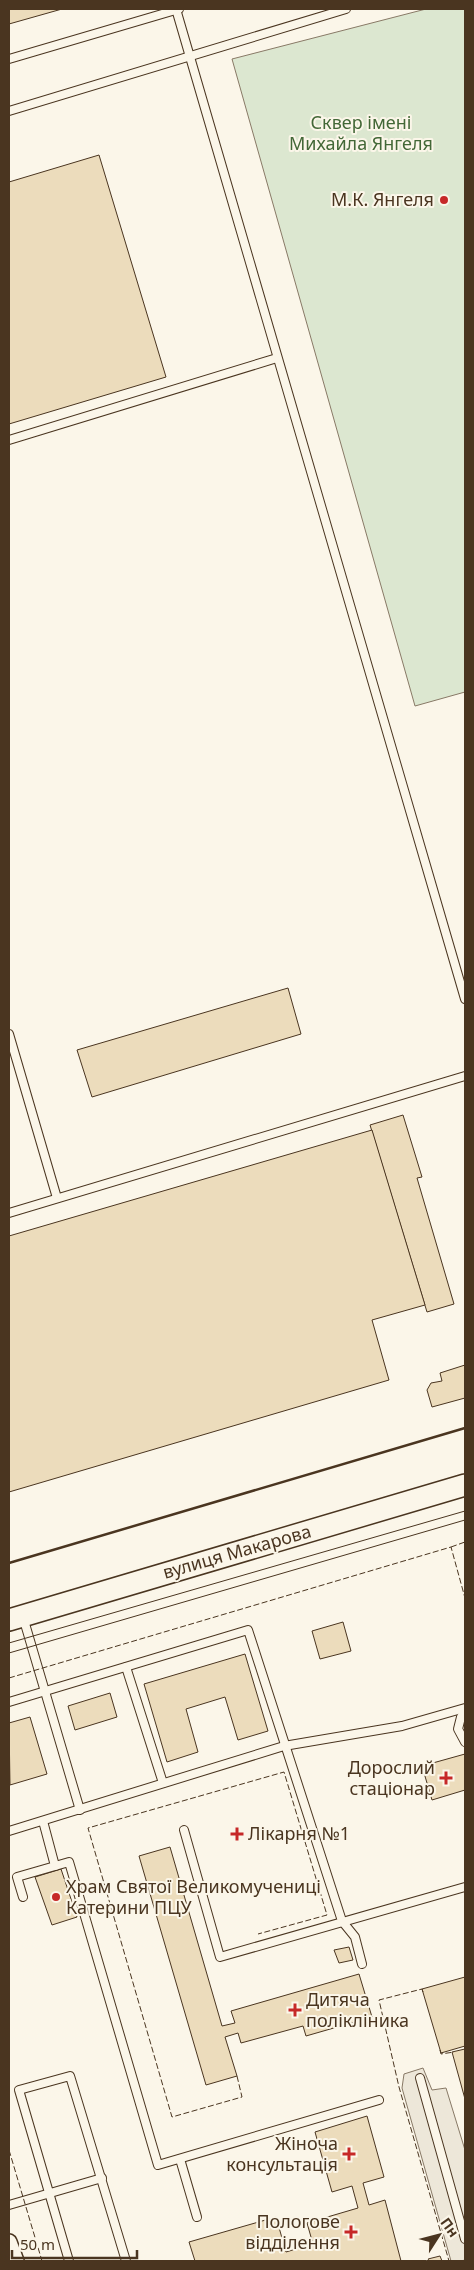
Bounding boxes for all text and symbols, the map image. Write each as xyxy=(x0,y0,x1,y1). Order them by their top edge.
park label: Сквер імені Михайла Янгеля xyxy=(289,110,433,155)
place label: М.К. Янгеля xyxy=(331,187,434,211)
marker: М.К. Янгеля xyxy=(438,194,450,206)
street label: вулиця Макарова xyxy=(160,1518,314,1584)
place label: Дорослий стаціонар xyxy=(348,1755,435,1800)
marker: Дорослий стаціонар xyxy=(439,1771,453,1785)
place label: Лікарня №1 xyxy=(248,1821,350,1845)
marker: Лікарня №1 xyxy=(230,1827,244,1841)
place label: Храм Святої Великомучениці Катерини ПЦУ xyxy=(66,1874,321,1919)
marker: Храм Святої Великомучениці Катерини ПЦУ xyxy=(50,1891,62,1903)
place label: Дитяча полікліника xyxy=(306,1987,409,2032)
marker: Дитяча полікліника xyxy=(288,2003,302,2017)
place label: Жіноча консультація xyxy=(226,2131,338,2176)
marker: Жіноча консультація xyxy=(342,2147,356,2161)
place label: Пологове відділення xyxy=(245,2209,340,2254)
north arrow xyxy=(414,2210,464,2260)
text: Пн xyxy=(436,2213,463,2241)
marker: Пологове відділення xyxy=(344,2225,358,2239)
scale bar xyxy=(12,2228,138,2260)
text: 50 m xyxy=(20,2234,55,2254)

